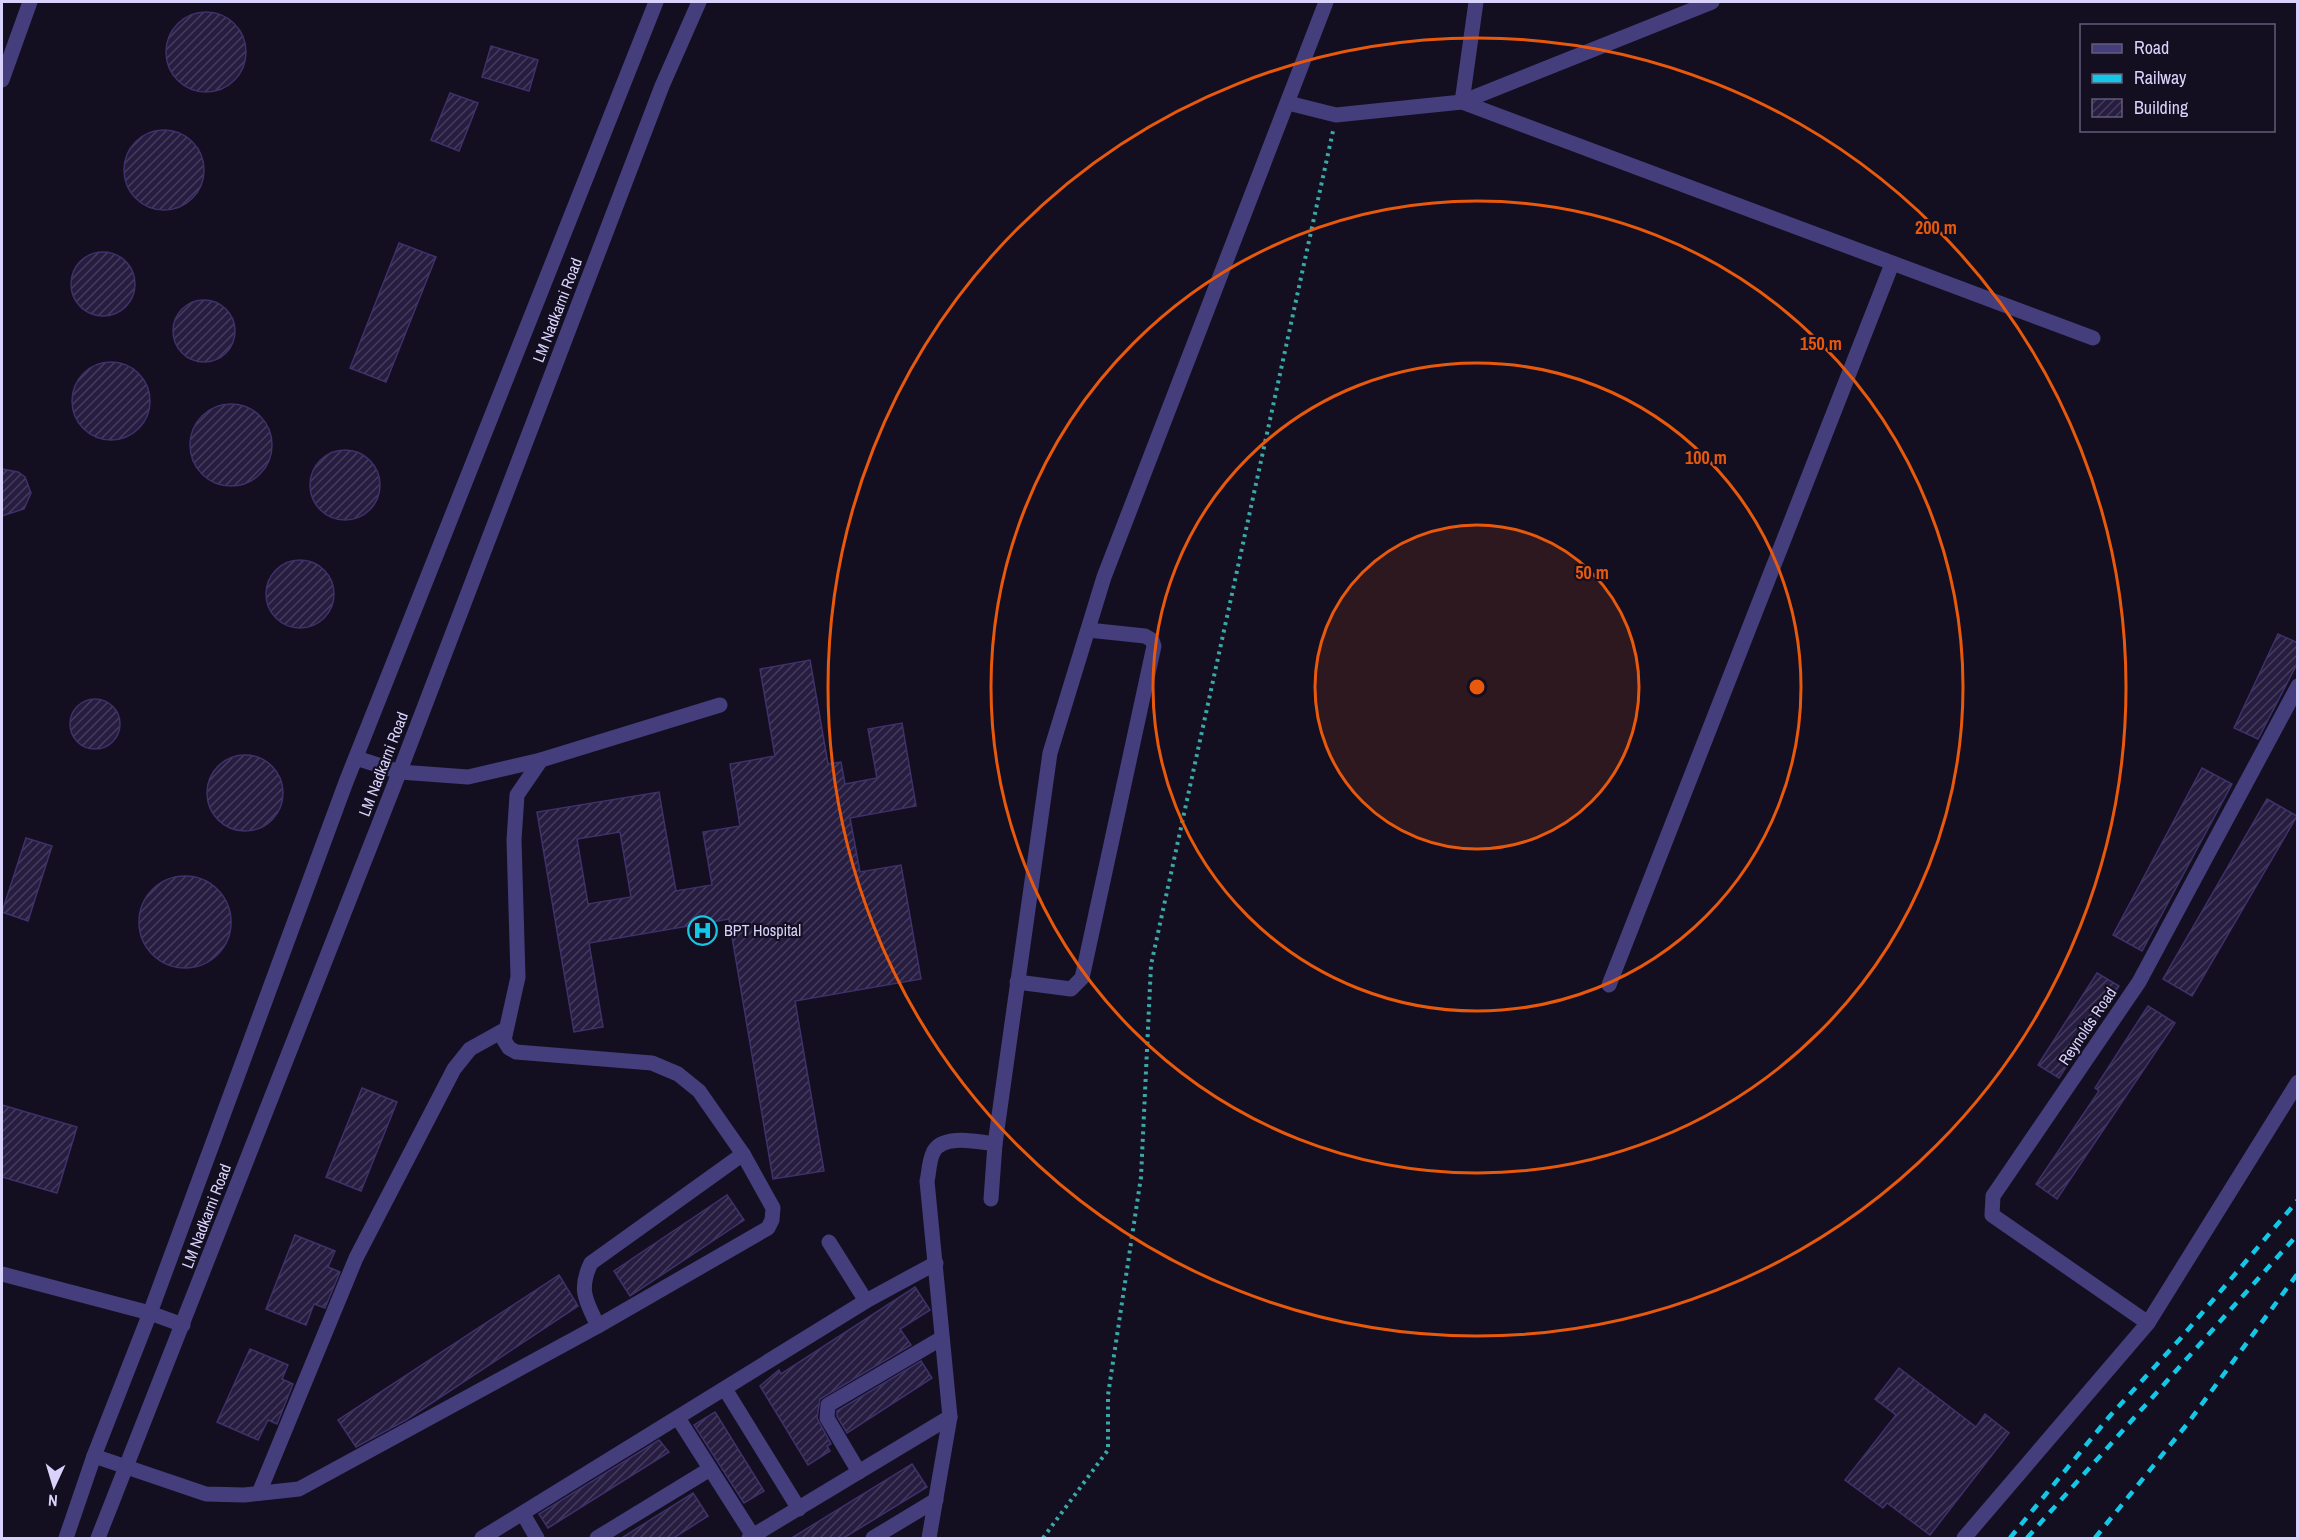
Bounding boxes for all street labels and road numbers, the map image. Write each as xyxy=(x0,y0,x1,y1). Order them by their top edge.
street label: LM Nadkarni Road xyxy=(527,255,587,365)
street label: LM Nadkarni Road xyxy=(353,709,413,819)
street label: Reynolds Road xyxy=(2053,983,2121,1069)
street label: LM Nadkarni Road xyxy=(176,1161,236,1271)

